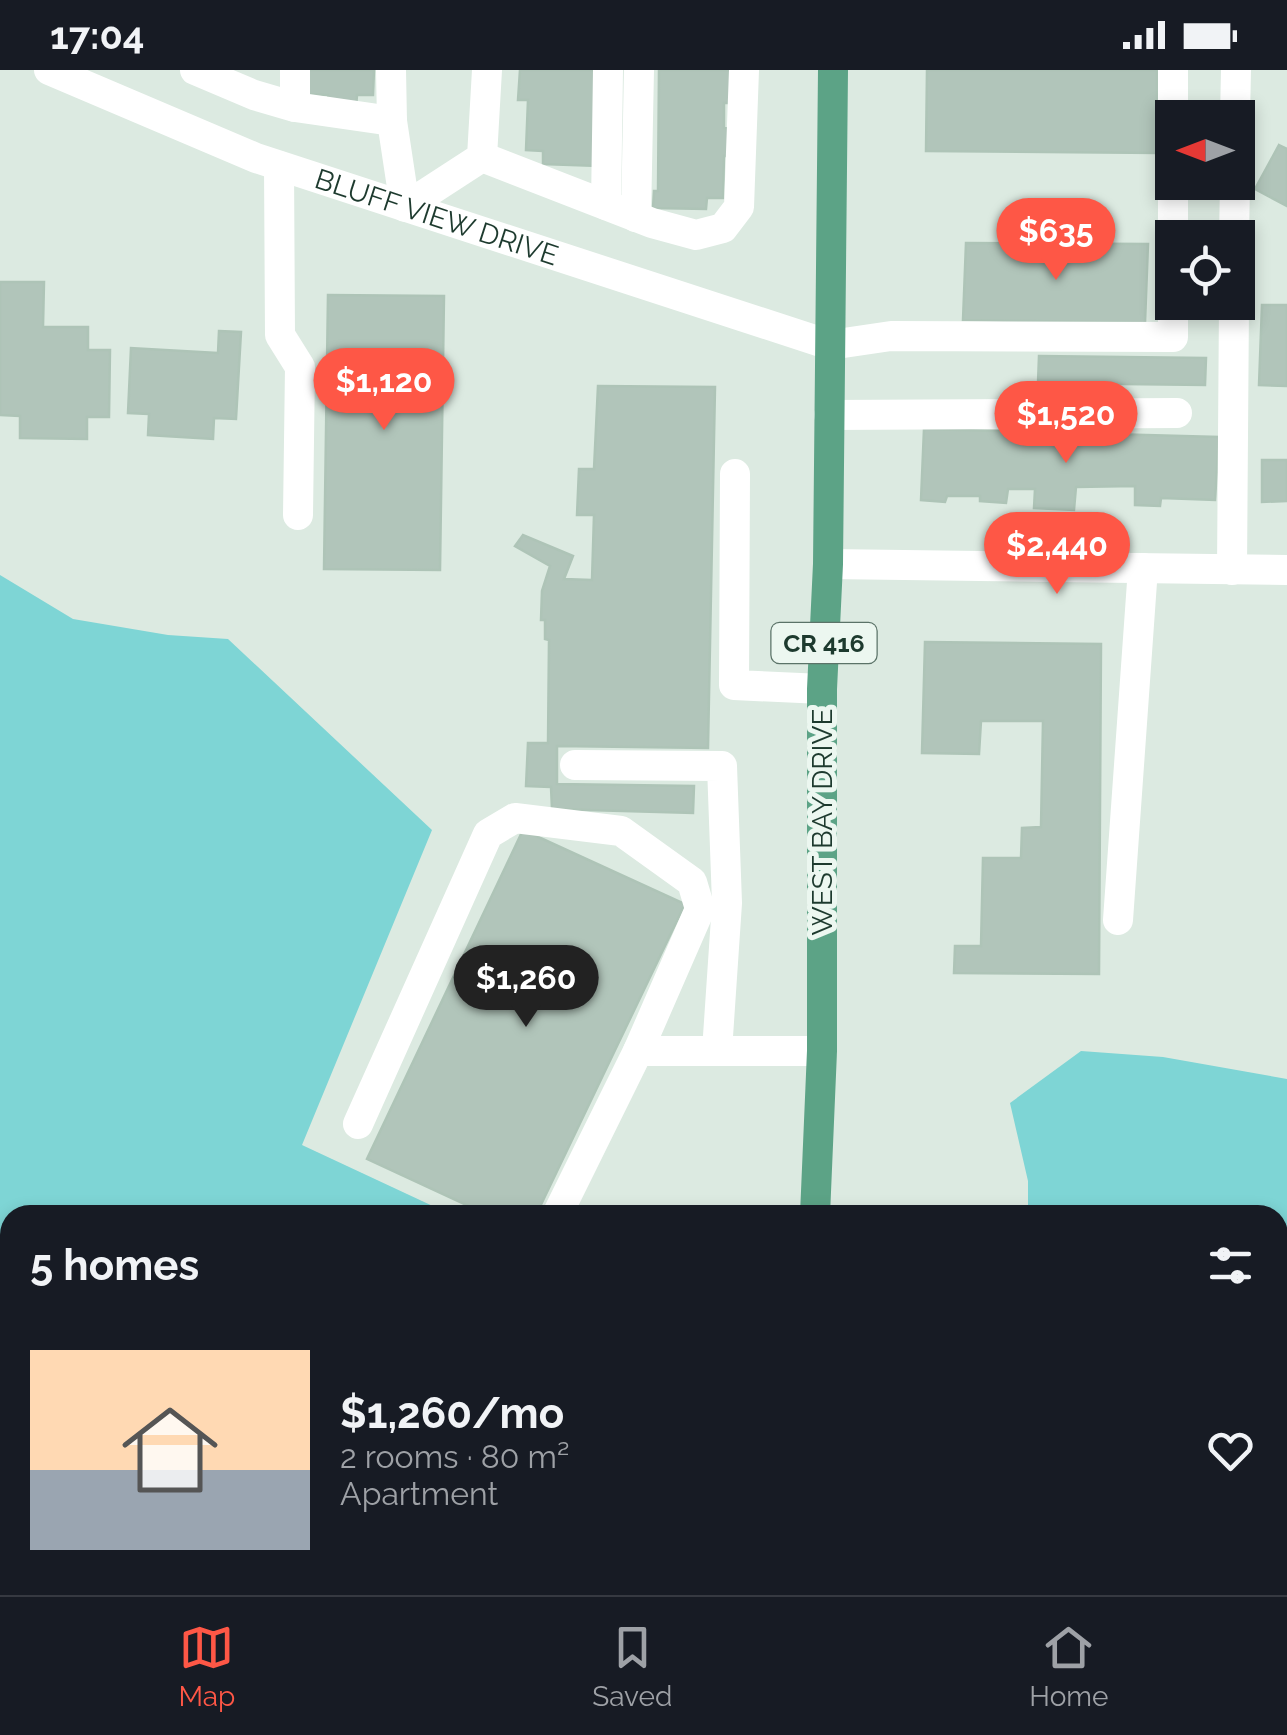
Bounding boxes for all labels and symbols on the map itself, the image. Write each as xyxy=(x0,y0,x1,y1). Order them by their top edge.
north arrow xyxy=(1155,100,1255,200)
street label: BLUFF VIEW DRIVE xyxy=(311,162,562,272)
pin: $635 xyxy=(997,198,1115,283)
pin: $1,120 xyxy=(303,348,465,433)
pin: $1,520 xyxy=(985,381,1147,466)
pin: $2,440 xyxy=(976,512,1138,597)
road number: CR 416 xyxy=(772,623,876,663)
street label: WEST BAY DRIVE xyxy=(806,708,839,936)
pin: $1,260 xyxy=(445,945,607,1030)

